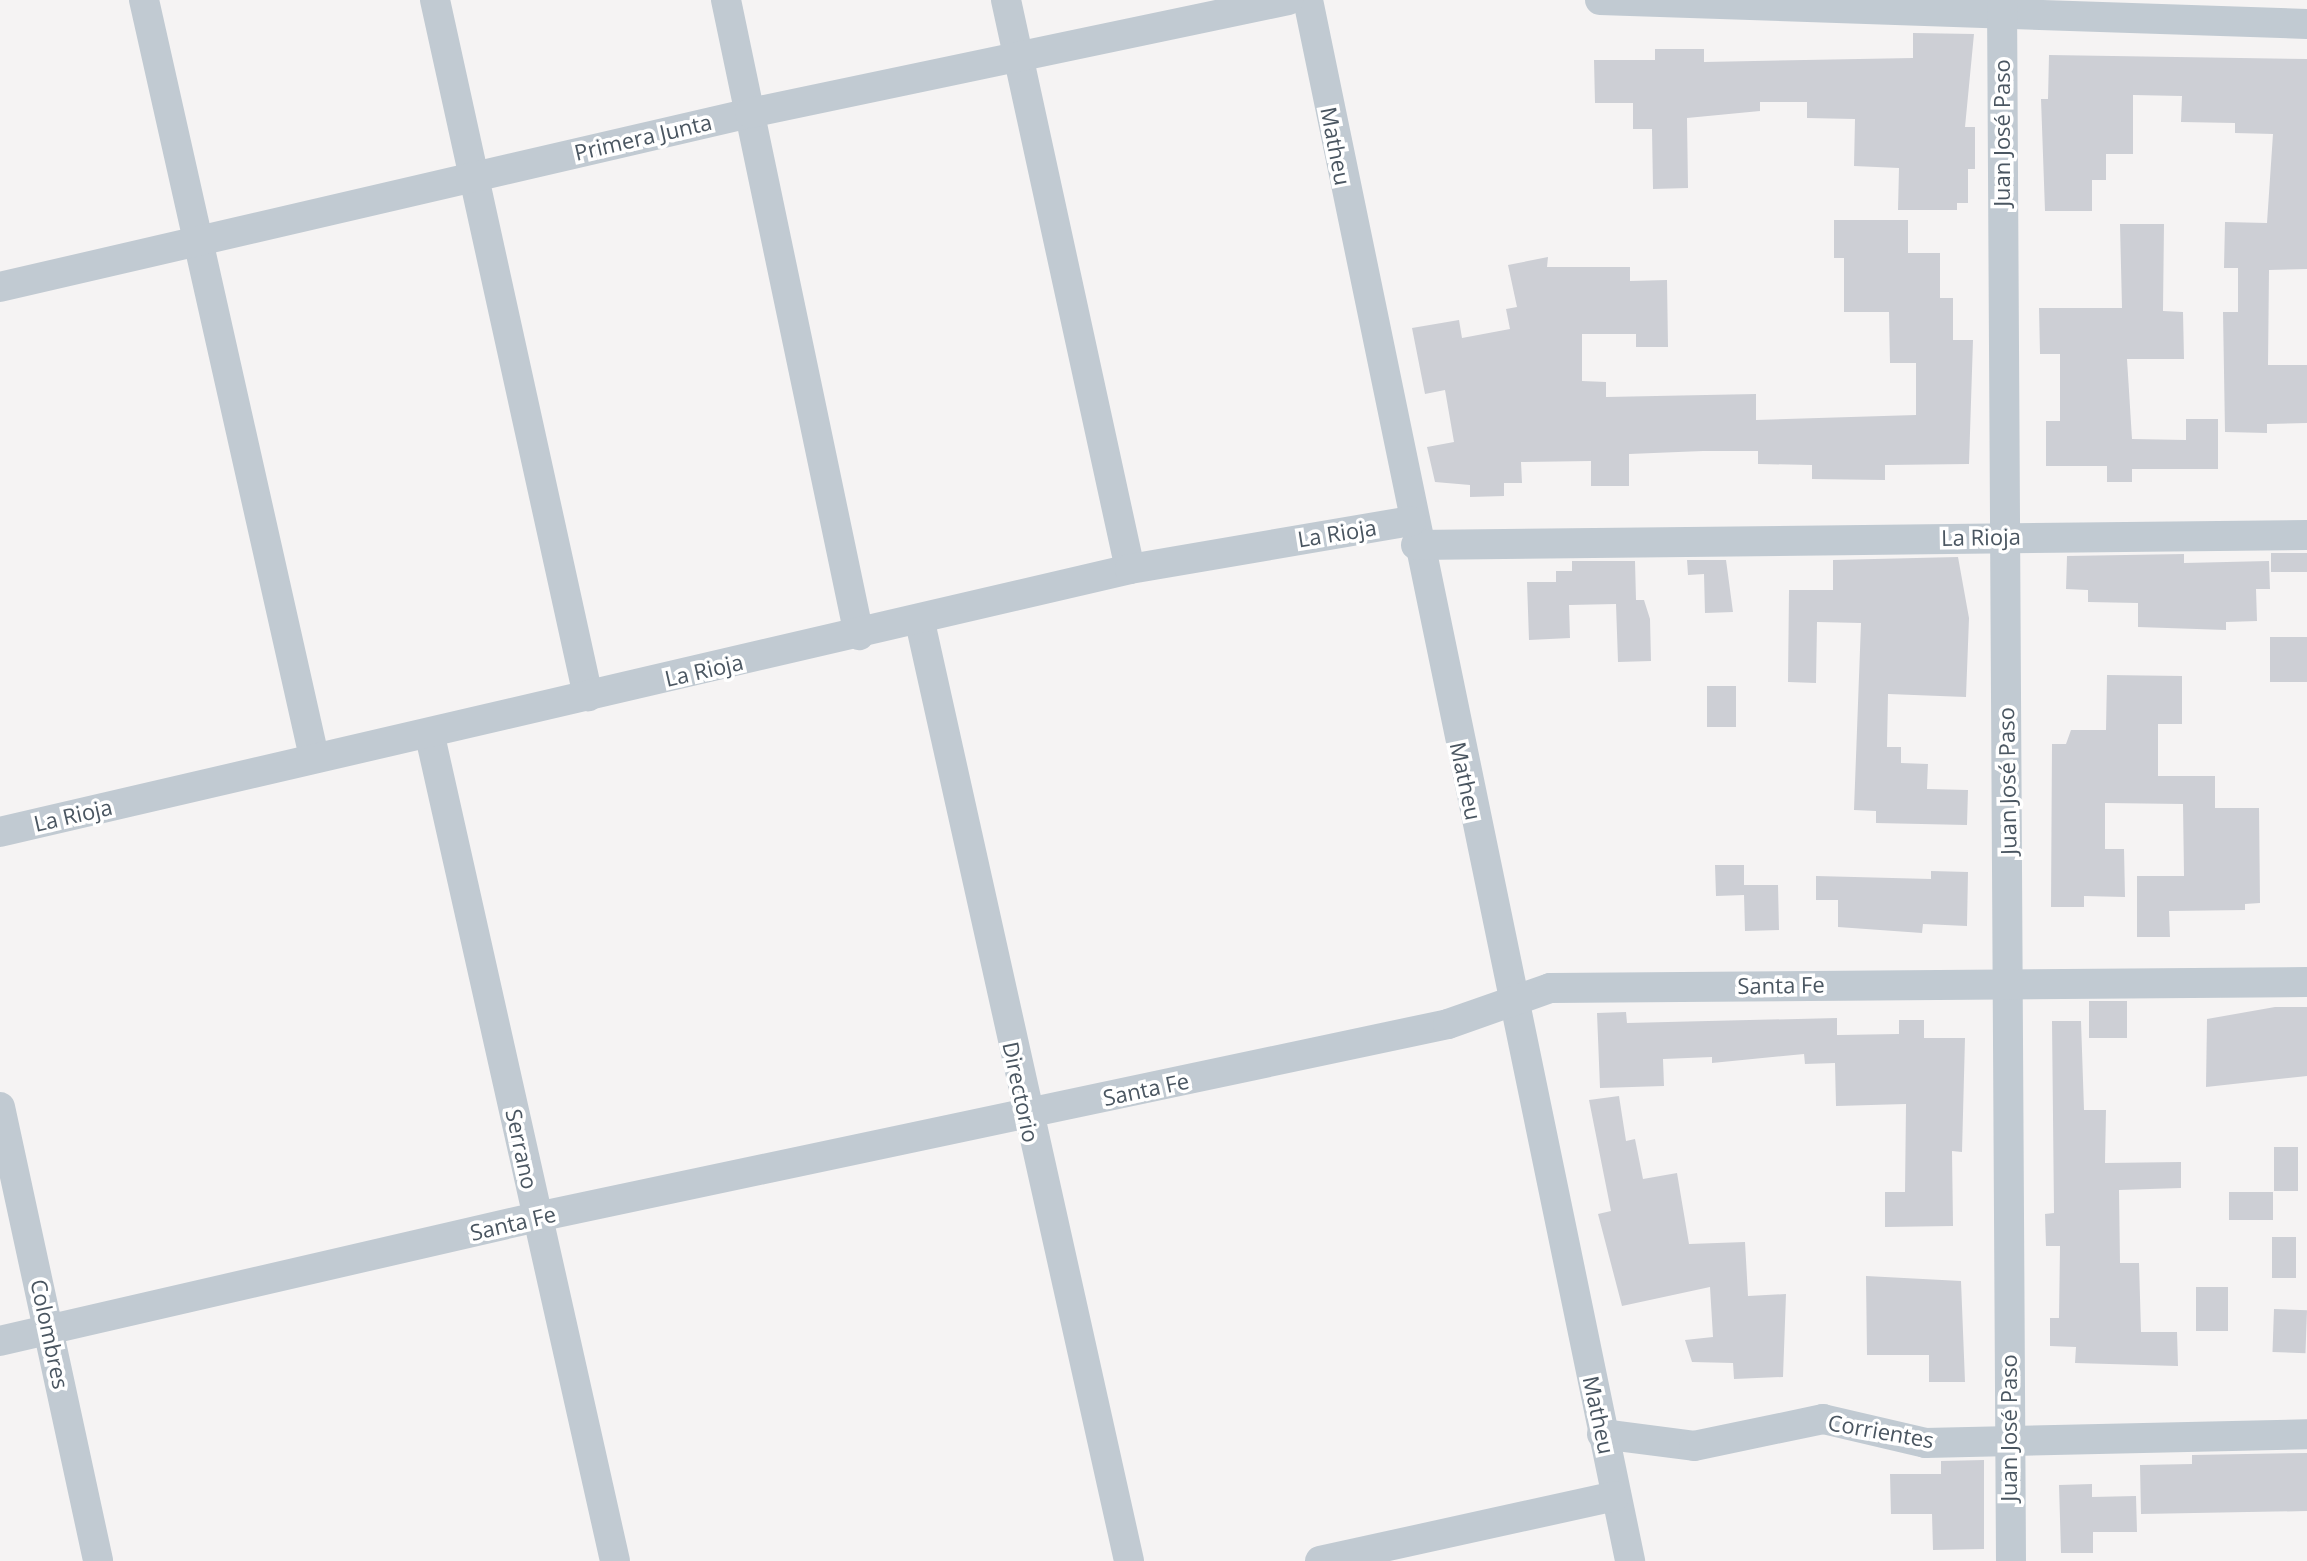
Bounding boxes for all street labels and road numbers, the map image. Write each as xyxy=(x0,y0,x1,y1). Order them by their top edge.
street label: Juan José Paso xyxy=(1989,59,2015,207)
street label: Matheu xyxy=(1315,105,1357,187)
street label: Primera Junta xyxy=(572,108,714,166)
street label: La Rioja xyxy=(1296,514,1378,552)
street label: La Rioja xyxy=(1941,523,2021,551)
street label: La Rioja xyxy=(662,648,746,692)
street label: Juan José Paso xyxy=(1993,707,2021,855)
street label: Matheu xyxy=(1445,740,1487,822)
street label: La Rioja xyxy=(31,793,115,837)
street label: Santa Fe xyxy=(1737,971,1825,999)
street label: Directorio xyxy=(997,1039,1045,1145)
street label: Santa Fe xyxy=(1101,1067,1191,1111)
street label: Serrano xyxy=(501,1106,543,1192)
street label: Santa Fe xyxy=(468,1200,558,1246)
street label: Colombres xyxy=(25,1277,75,1391)
street label: Juan José Paso xyxy=(1996,1354,2022,1502)
street label: Matheu xyxy=(1578,1374,1620,1456)
street label: Corrientes xyxy=(1826,1409,1936,1453)

